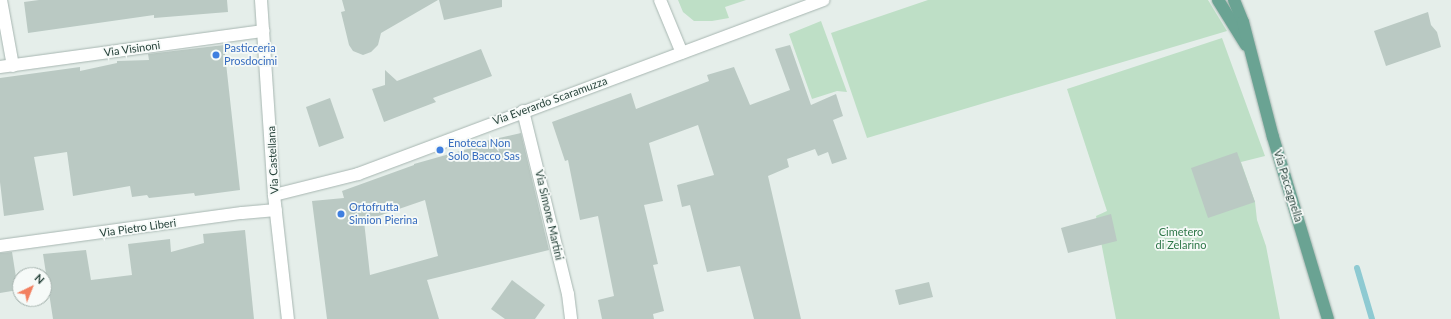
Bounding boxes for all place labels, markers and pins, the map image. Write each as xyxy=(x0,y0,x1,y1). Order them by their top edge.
place label: Pasticceria Prosdocimi xyxy=(224,42,277,68)
marker: Pasticceria Prosdocimi xyxy=(211,50,221,60)
place label: Enoteca Non Solo Bacco Sas xyxy=(448,137,520,163)
marker: Enoteca Non Solo Bacco Sas xyxy=(435,145,445,155)
place label: Ortofrutta Simion Pierina xyxy=(349,201,418,227)
marker: Ortofrutta Simion Pierina xyxy=(336,209,346,219)

